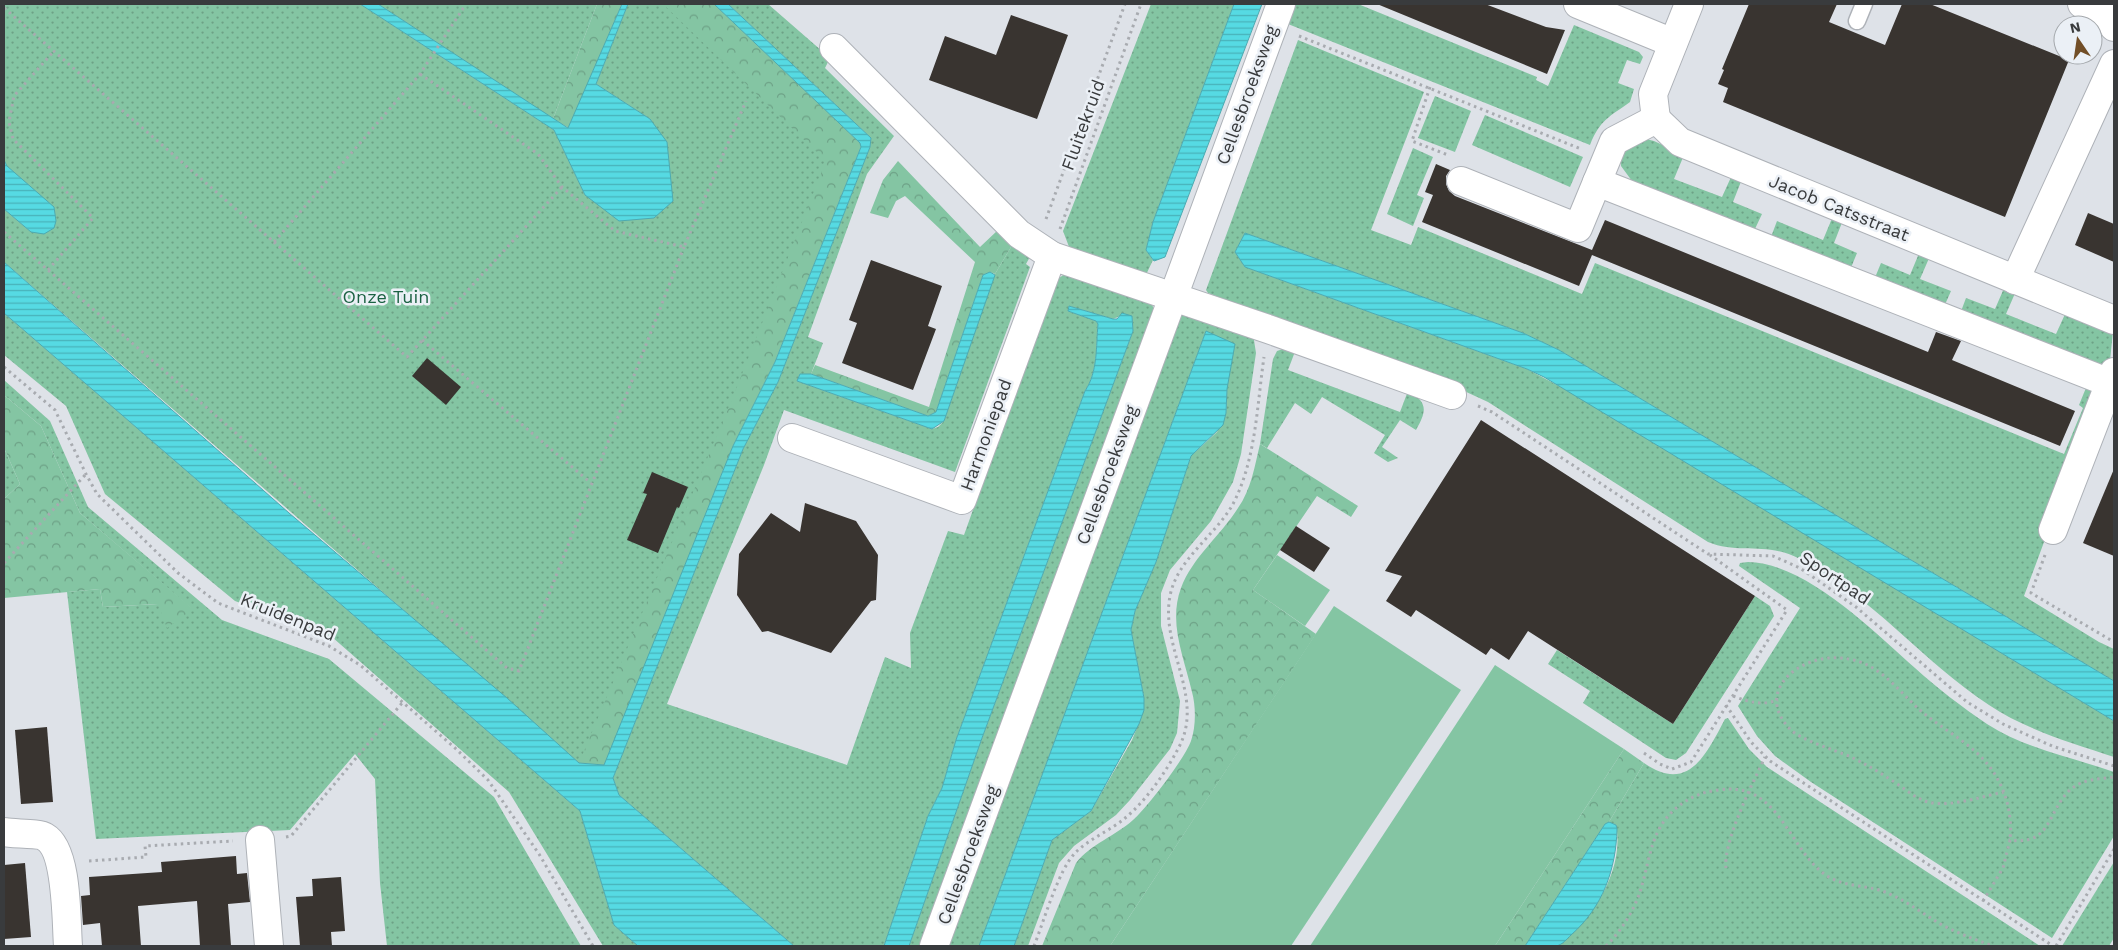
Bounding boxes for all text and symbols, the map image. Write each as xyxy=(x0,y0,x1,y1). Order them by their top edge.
north arrow xyxy=(2053,15,2103,65)
text: N xyxy=(2068,18,2082,36)
street label: Cellesbroeksweg xyxy=(1212,22,1282,167)
street label: Fluitekruid xyxy=(1056,77,1109,173)
street label: Jacob Catsstraat xyxy=(1766,170,1913,245)
park label: Onze Tuin xyxy=(343,286,429,307)
street label: Harmoniepad xyxy=(956,376,1016,494)
street label: Cellesbroeksweg xyxy=(1072,402,1142,547)
street label: Sportpad xyxy=(1796,546,1875,609)
street label: Kruidenpad xyxy=(238,588,339,645)
street label: Cellesbroeksweg xyxy=(933,782,1003,927)

